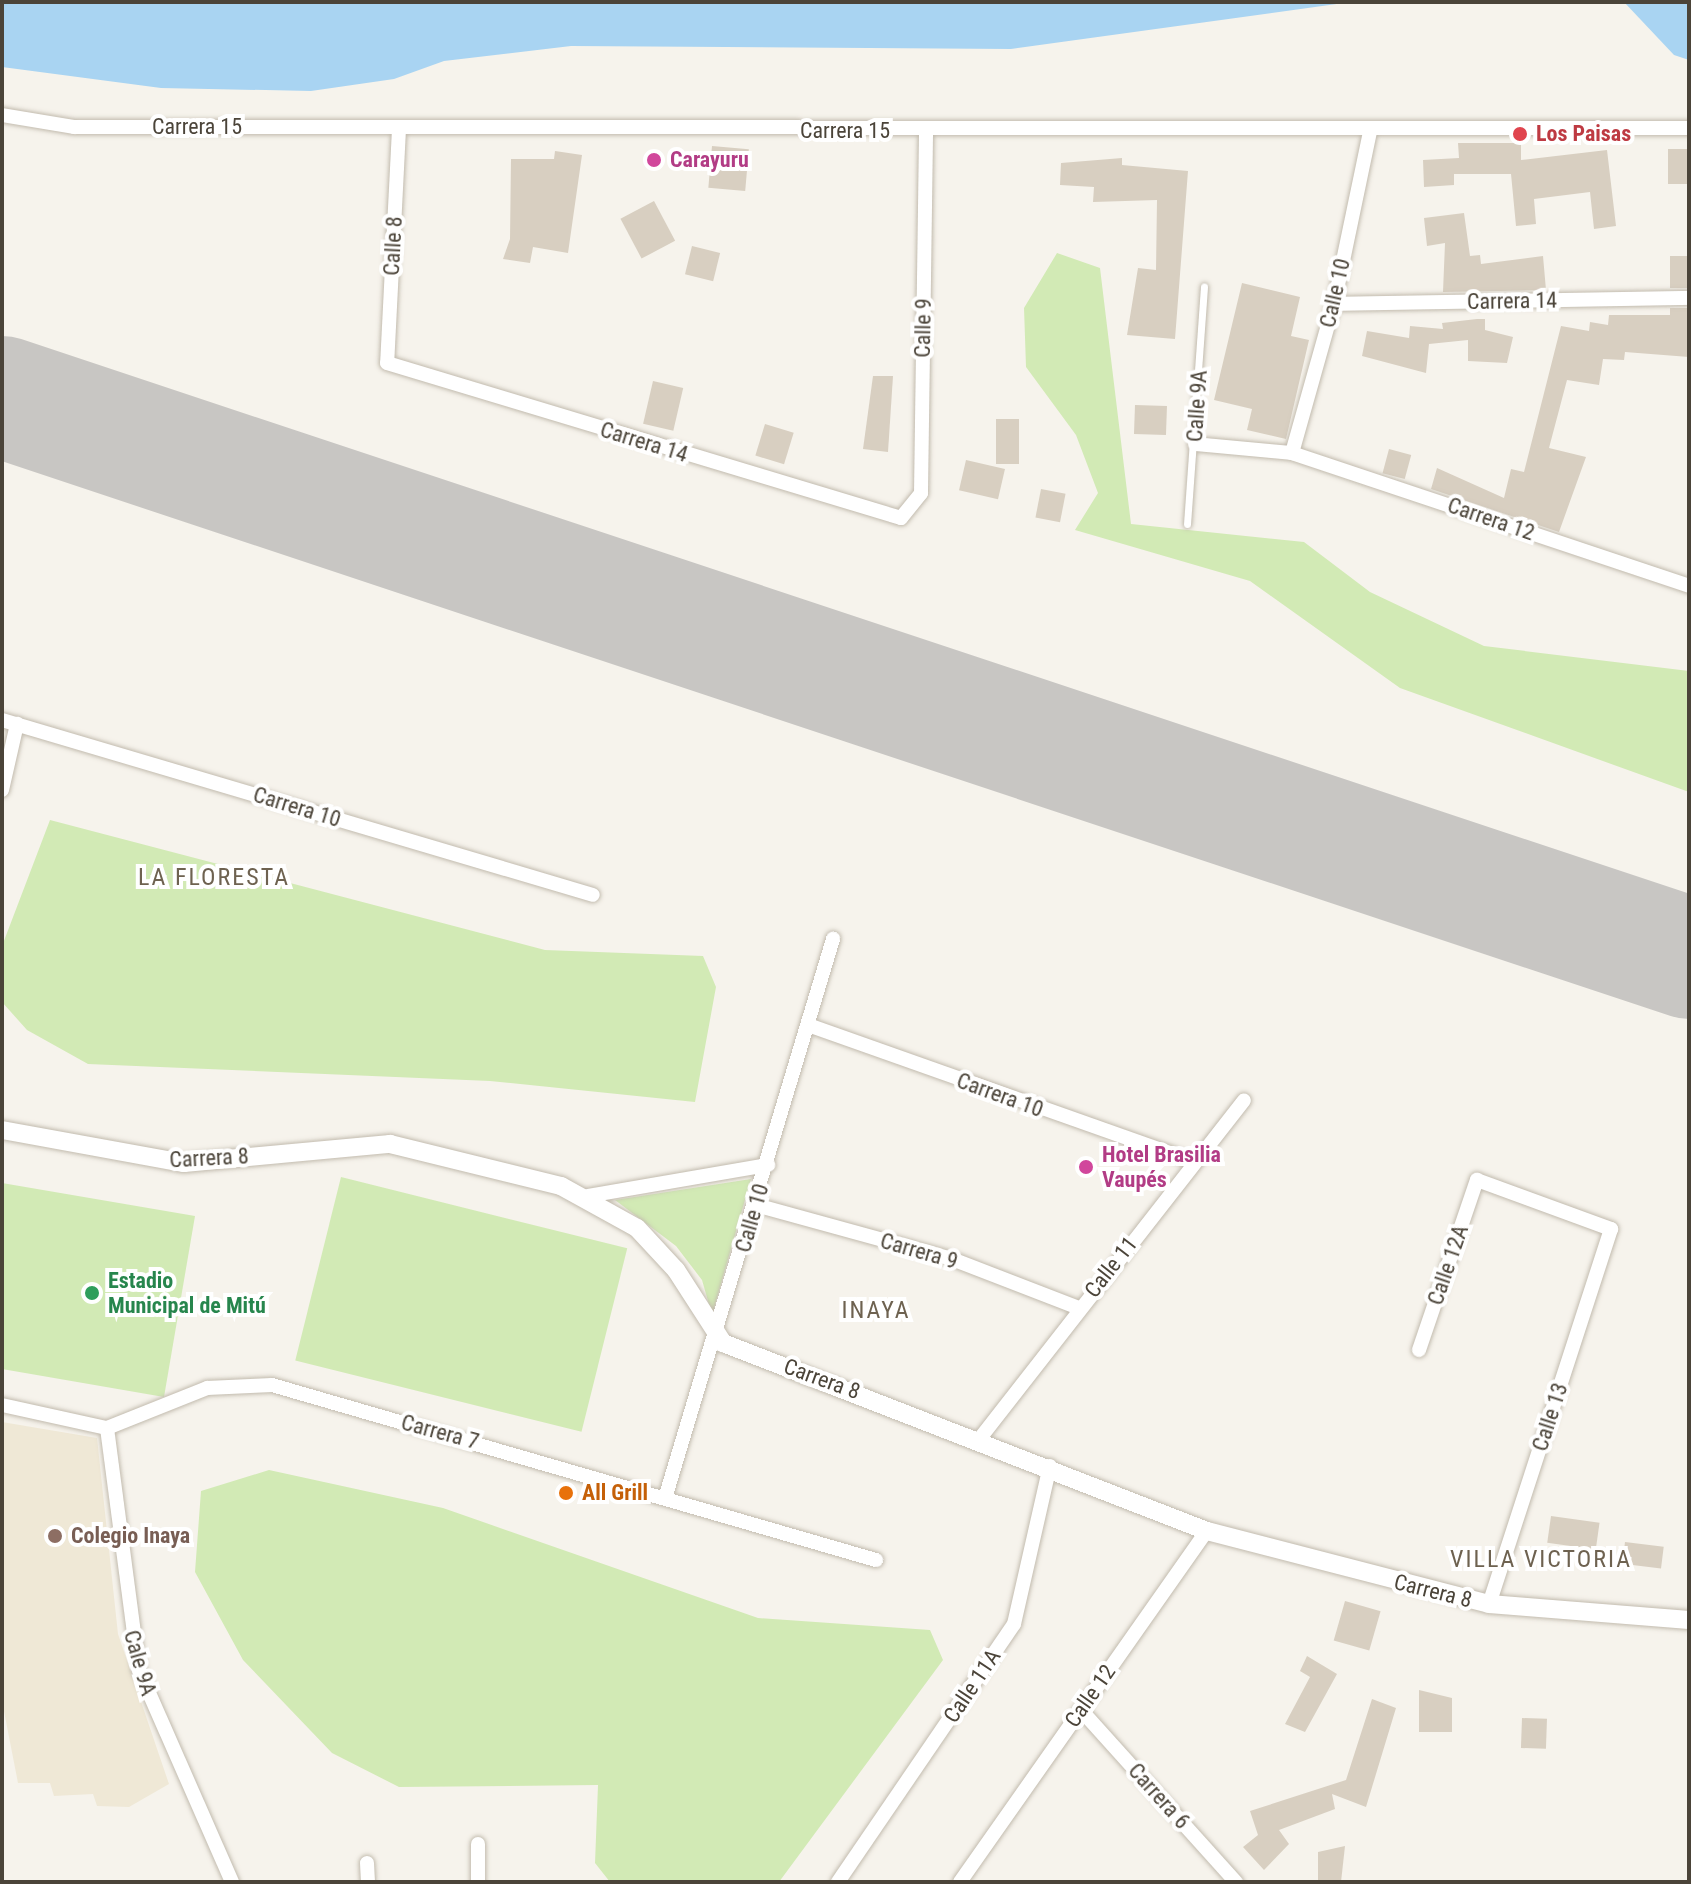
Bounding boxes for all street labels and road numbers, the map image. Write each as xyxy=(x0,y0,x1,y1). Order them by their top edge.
street label: Carrera 15 xyxy=(152,114,242,140)
street label: Carrera 15 xyxy=(800,118,890,144)
street label: Calle 8 xyxy=(378,216,408,276)
street label: Calle 10 xyxy=(1314,256,1356,330)
street label: Carrera 14 xyxy=(1467,287,1557,315)
street label: Calle 9 xyxy=(909,298,937,358)
street label: Calle 9A xyxy=(1181,369,1213,443)
street label: Carrera 14 xyxy=(597,416,691,468)
street label: Carrera 12 xyxy=(1444,492,1538,546)
street label: Carrera 10 xyxy=(250,781,344,833)
street label: Carrera 10 xyxy=(953,1067,1047,1123)
street label: Carrera 8 xyxy=(169,1143,249,1173)
street label: Calle 10 xyxy=(730,1181,774,1255)
street label: Calle 12A xyxy=(1422,1222,1474,1308)
street label: Carrera 9 xyxy=(877,1227,961,1275)
street label: Calle 11 xyxy=(1079,1231,1143,1303)
street label: Carrera 8 xyxy=(780,1353,864,1405)
street label: Calle 13 xyxy=(1527,1380,1573,1454)
street label: Carrera 7 xyxy=(398,1409,482,1455)
street label: Carrera 8 xyxy=(1391,1569,1475,1613)
street label: Cale 9A xyxy=(118,1627,162,1699)
street label: Calle 11A xyxy=(938,1644,1006,1728)
street label: Calle 12 xyxy=(1059,1660,1121,1732)
street label: Carrera 6 xyxy=(1123,1758,1195,1834)

